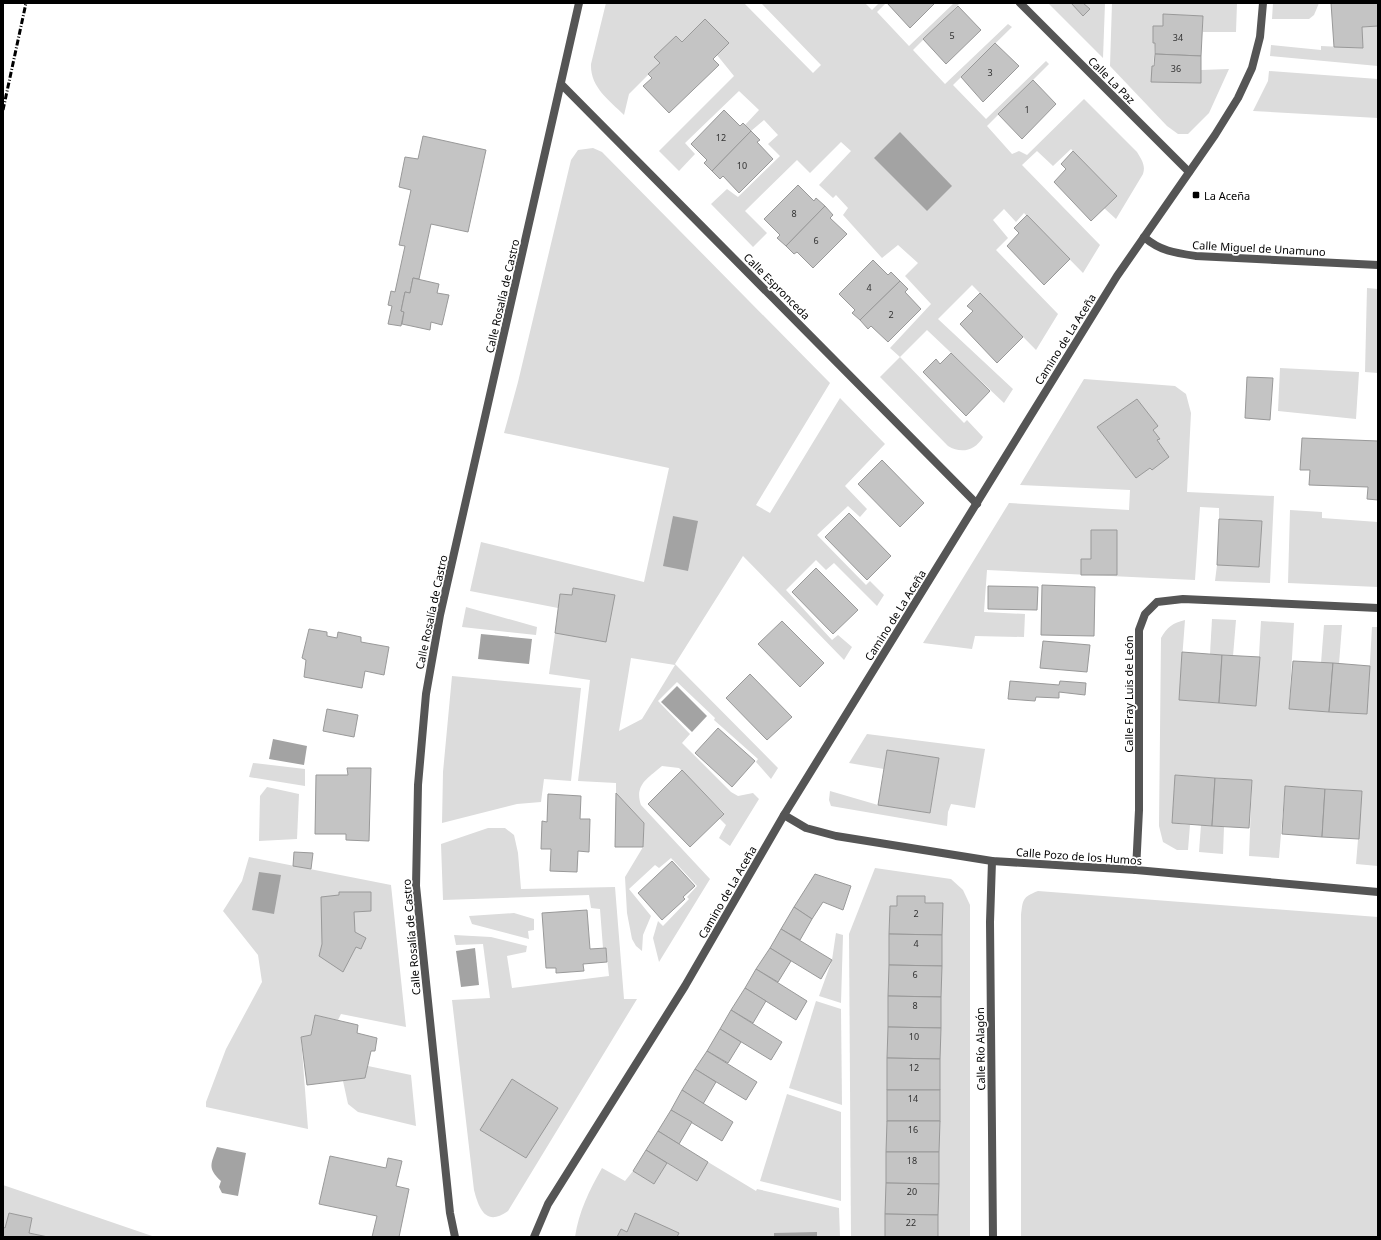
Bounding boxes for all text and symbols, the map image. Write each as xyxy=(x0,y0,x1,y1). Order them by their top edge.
house number: 5 xyxy=(949,29,955,42)
house number: 34 xyxy=(1173,31,1183,44)
street label: Calle La Paz xyxy=(1085,53,1139,107)
house number: 36 xyxy=(1171,62,1181,75)
house number: 3 xyxy=(987,66,993,79)
house number: 1 xyxy=(1024,103,1030,116)
house number: 12 xyxy=(716,131,726,144)
house number: 10 xyxy=(737,159,747,172)
place label: La Aceña xyxy=(1204,188,1250,203)
marker: La Aceña xyxy=(1191,190,1201,200)
house number: 8 xyxy=(791,207,797,220)
house number: 6 xyxy=(813,234,819,247)
street label: Calle Rosalía de Castro xyxy=(482,237,523,355)
street label: Calle Miguel de Unamuno xyxy=(1192,237,1326,259)
street label: Calle Espronceda xyxy=(741,250,813,322)
house number: 4 xyxy=(866,281,872,294)
street label: Camino de La Aceña xyxy=(1031,291,1099,387)
house number: 2 xyxy=(888,308,894,321)
street label: Calle Rosalía de Castro xyxy=(412,553,451,671)
street label: Camino de La Aceña xyxy=(861,567,929,663)
street label: Calle Fray Luis de León xyxy=(1121,635,1136,753)
street label: Camino de La Aceña xyxy=(694,843,760,941)
street label: Calle Pozo de los Humos xyxy=(1015,844,1143,868)
street label: Calle Rosalía de Castro xyxy=(398,878,424,996)
house number: 2 xyxy=(913,907,919,920)
house number: 4 xyxy=(913,937,919,950)
house number: 6 xyxy=(912,968,918,981)
house number: 8 xyxy=(912,999,918,1012)
street label: Calle Río Alagón xyxy=(972,1007,988,1091)
house number: 10 xyxy=(909,1030,919,1043)
house number: 12 xyxy=(909,1061,919,1074)
house number: 14 xyxy=(908,1092,918,1105)
house number: 16 xyxy=(908,1123,918,1136)
house number: 18 xyxy=(907,1154,917,1167)
house number: 20 xyxy=(907,1185,917,1198)
house number: 22 xyxy=(906,1216,916,1229)

